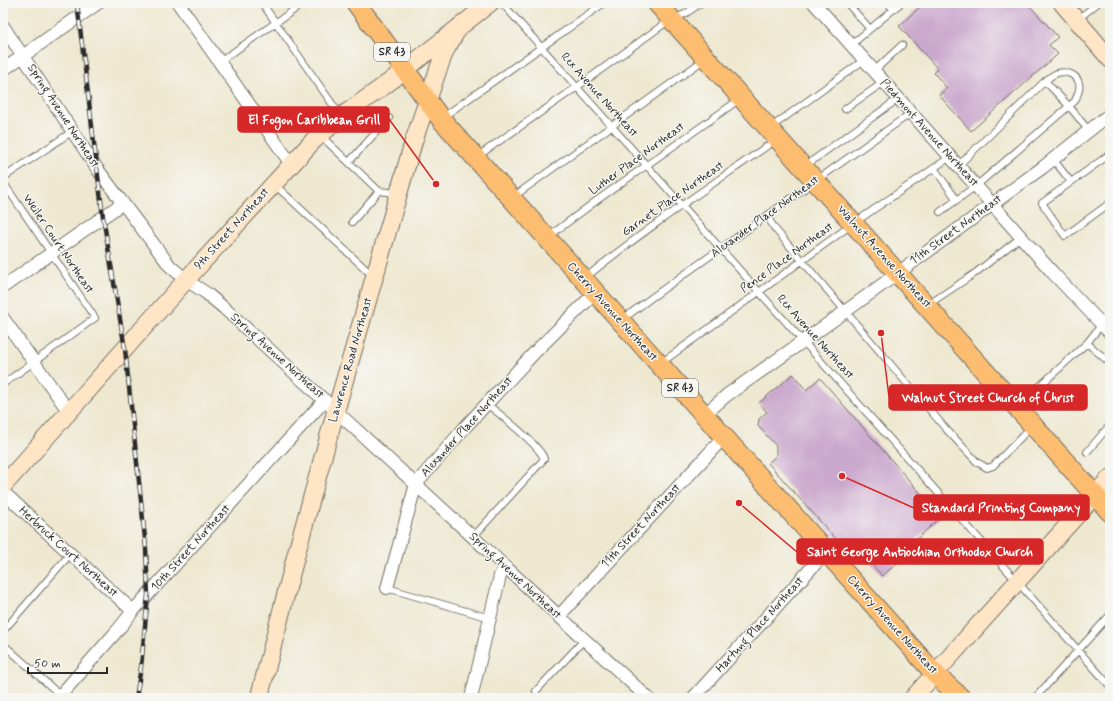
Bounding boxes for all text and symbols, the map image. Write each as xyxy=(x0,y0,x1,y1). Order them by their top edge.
road number: SR 43 xyxy=(374,43,410,61)
street label: Rex Avenue Northeast xyxy=(557,49,642,141)
street label: Spring Avenue Northeast xyxy=(23,61,103,172)
street label: Piedmont Avenue Northeast xyxy=(876,76,982,191)
callout: El Fogon Caribbean Grill xyxy=(238,107,389,132)
text: El Fogon Caribbean Grill xyxy=(248,112,381,131)
street label: Luther Place Northeast xyxy=(586,118,689,199)
street label: Garnet Place Northeast xyxy=(619,157,728,240)
street label: Alexander Place Northeast xyxy=(708,172,823,262)
street label: 9th Street Northeast xyxy=(191,184,274,273)
street label: Weiler Court Northeast xyxy=(19,191,98,297)
street label: 11th Street Northeast xyxy=(907,191,1006,269)
street label: Walnut Avenue Northeast xyxy=(833,202,935,313)
street label: Pence Place Northeast xyxy=(737,218,837,297)
street label: Cherry Avenue Northeast xyxy=(563,259,661,366)
street label: Rex Avenue Northeast xyxy=(773,291,858,383)
street label: Lawrence Road Northeast xyxy=(326,295,377,424)
street label: Spring Avenue Northeast xyxy=(226,310,328,404)
street label: Alexander Place Northeast xyxy=(418,373,517,481)
road number: SR 43 xyxy=(662,379,698,397)
callout: Walnut Street Church of Christ xyxy=(889,385,1087,410)
text: Walnut Street Church of Christ xyxy=(901,390,1075,407)
street label: 11th Street Northeast xyxy=(598,480,685,572)
callout: Standard Printing Company xyxy=(914,495,1089,520)
text: Standard Printing Company xyxy=(922,500,1080,520)
street label: 10th Street Northeast xyxy=(148,501,235,595)
street label: Herbruck Court Northeast xyxy=(15,503,122,601)
street label: Spring Avenue Northeast xyxy=(465,529,565,624)
callout: Saint George Antiochian Orthodox Church xyxy=(797,539,1043,564)
text: Saint George Antiochian Orthodox Church xyxy=(807,544,1033,563)
street label: Cherry Avenue Northeast xyxy=(843,572,941,679)
street label: Hartung Place Northeast xyxy=(713,573,809,677)
scale bar xyxy=(28,649,107,675)
text: 50 m xyxy=(34,656,61,672)

